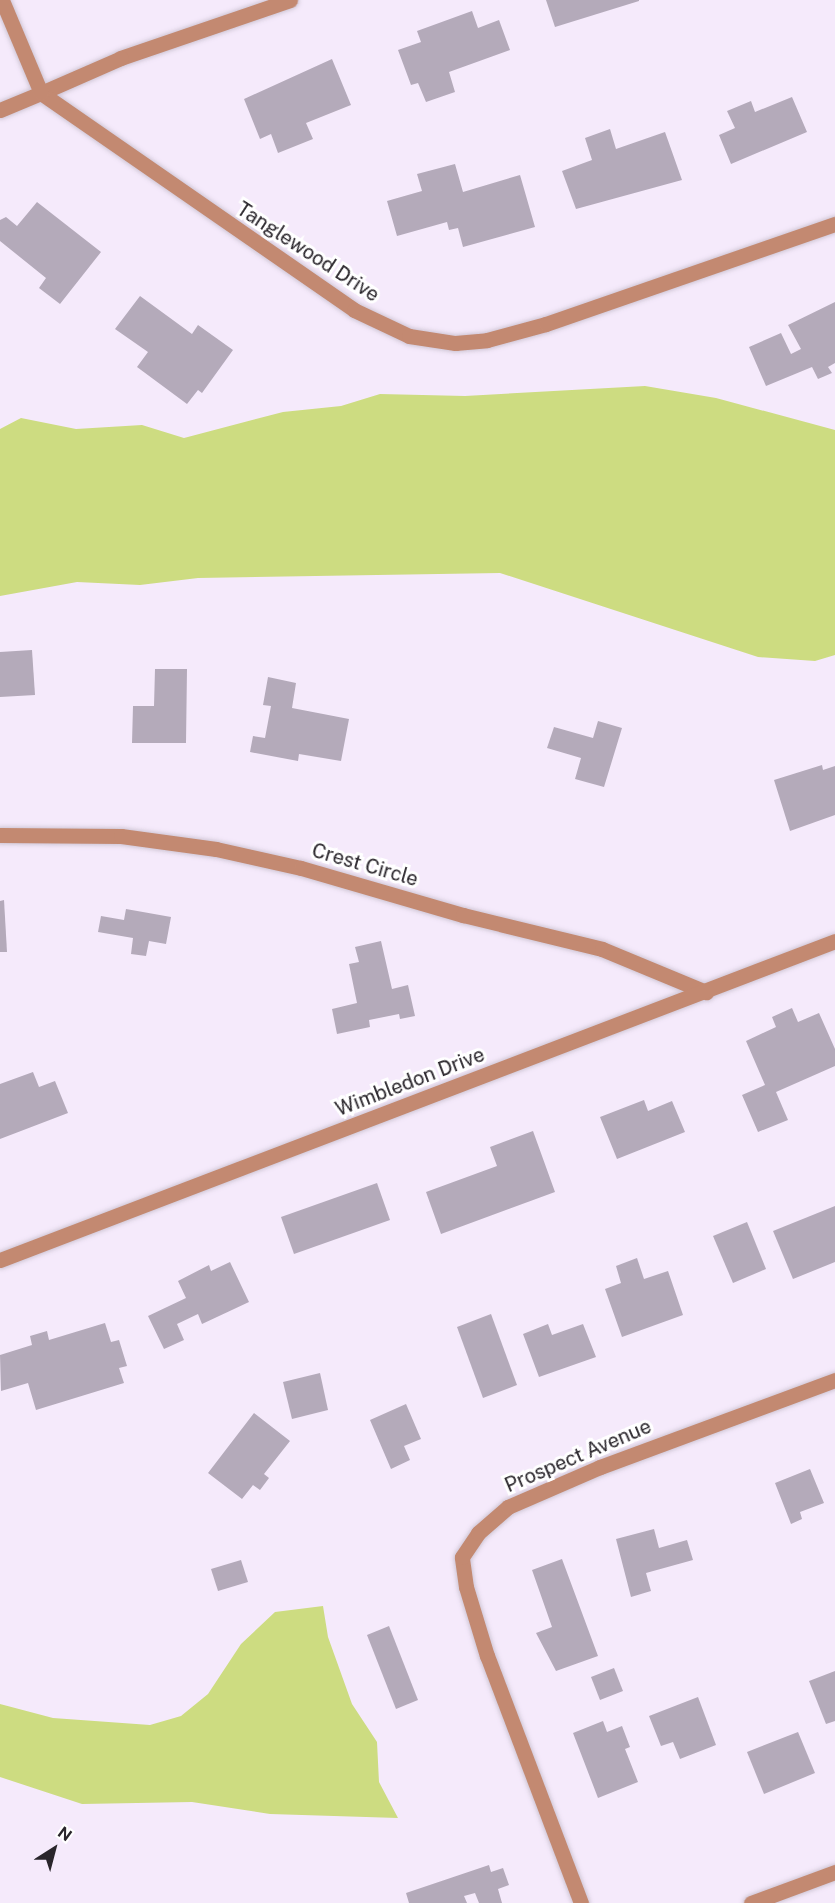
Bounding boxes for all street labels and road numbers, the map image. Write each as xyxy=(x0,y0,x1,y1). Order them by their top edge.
street label: Tanglewood Drive xyxy=(232,197,384,307)
street label: Crest Circle xyxy=(309,838,421,892)
street label: Wimbledon Drive xyxy=(332,1043,488,1121)
street label: Prospect Avenue xyxy=(501,1414,655,1498)

